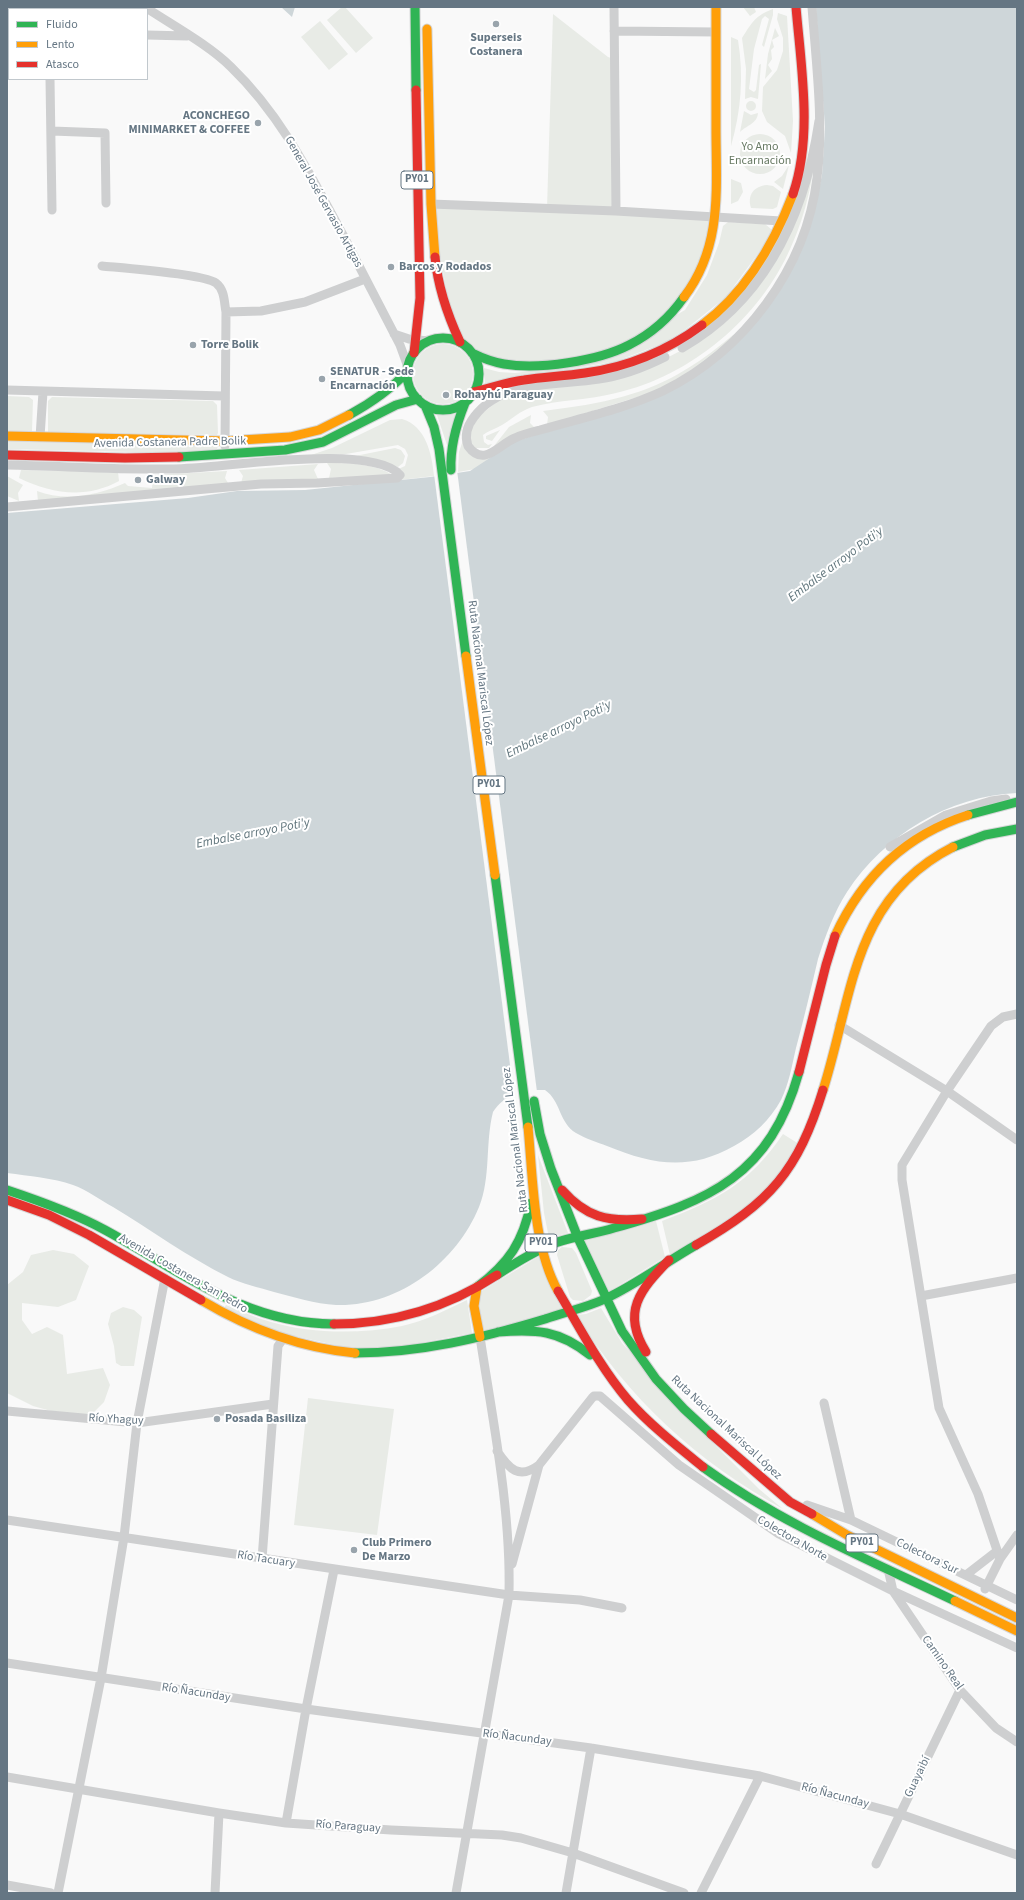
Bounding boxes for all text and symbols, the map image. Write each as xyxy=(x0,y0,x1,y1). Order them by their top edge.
legend xyxy=(8,8,148,80)
text: Fluido xyxy=(46,16,78,33)
marker: Superseis Costanera xyxy=(491,19,501,29)
place label: Superseis Costanera xyxy=(469,31,523,59)
text: Lento xyxy=(46,36,75,53)
text: Atasco xyxy=(46,56,79,73)
place label: ACONCHEGO MINIMARKET & COFFEE xyxy=(128,109,250,137)
marker: ACONCHEGO MINIMARKET & COFFEE xyxy=(253,118,263,128)
street label: General José Gervasio Artigas xyxy=(281,134,365,270)
park label: Yo Amo Encarnación xyxy=(729,140,791,168)
road number: PY01 xyxy=(401,171,433,189)
place label: Barcos y Rodados xyxy=(399,260,491,274)
marker: Barcos y Rodados xyxy=(386,262,396,272)
place label: Torre Bolik xyxy=(201,338,259,352)
marker: Torre Bolik xyxy=(188,340,198,350)
place label: SENATUR - Sede Encarnación xyxy=(330,365,414,393)
marker: SENATUR - Sede Encarnación xyxy=(317,374,327,384)
place label: Rohayhú Paraguay xyxy=(454,388,553,402)
marker: Rohayhú Paraguay xyxy=(441,390,451,400)
street label: Avenida Costanera Padre Bolik xyxy=(94,434,246,452)
place label: Galway xyxy=(146,473,185,487)
marker: Galway xyxy=(133,475,143,485)
water label: Embalse arroyo Poti'y xyxy=(785,524,887,606)
street label: Ruta Nacional Mariscal López xyxy=(464,600,496,746)
water label: Embalse arroyo Poti'y xyxy=(504,698,614,762)
road number: PY01 xyxy=(473,776,505,794)
water label: Embalse arroyo Poti'y xyxy=(195,815,311,853)
street label: Ruta Nacional Mariscal López xyxy=(500,1067,532,1213)
street label: Avenida Costanera San Pedro xyxy=(116,1231,250,1317)
road number: PY01 xyxy=(525,1234,557,1252)
street label: Ruta Nacional Mariscal López xyxy=(668,1373,784,1483)
street label: Río Yhaguy xyxy=(88,1411,144,1429)
place label: Posada Basiliza xyxy=(225,1412,306,1426)
marker: Posada Basiliza xyxy=(212,1414,222,1424)
street label: Colectora Norte xyxy=(754,1513,830,1565)
road number: PY01 xyxy=(846,1534,878,1552)
place label: Club Primero De Marzo xyxy=(362,1536,432,1564)
street label: Colectora Sur xyxy=(893,1536,961,1578)
marker: Club Primero De Marzo xyxy=(349,1545,359,1555)
street label: Río Tacuary xyxy=(236,1548,296,1572)
street label: Camino Real xyxy=(918,1633,966,1693)
street label: Río Ñacunday xyxy=(161,1680,231,1706)
street label: Río Ñacunday xyxy=(482,1727,552,1749)
street label: Guayaibí xyxy=(902,1754,934,1800)
street label: Río Ñacunday xyxy=(800,1780,870,1812)
street label: Río Paraguay xyxy=(315,1818,381,1836)

